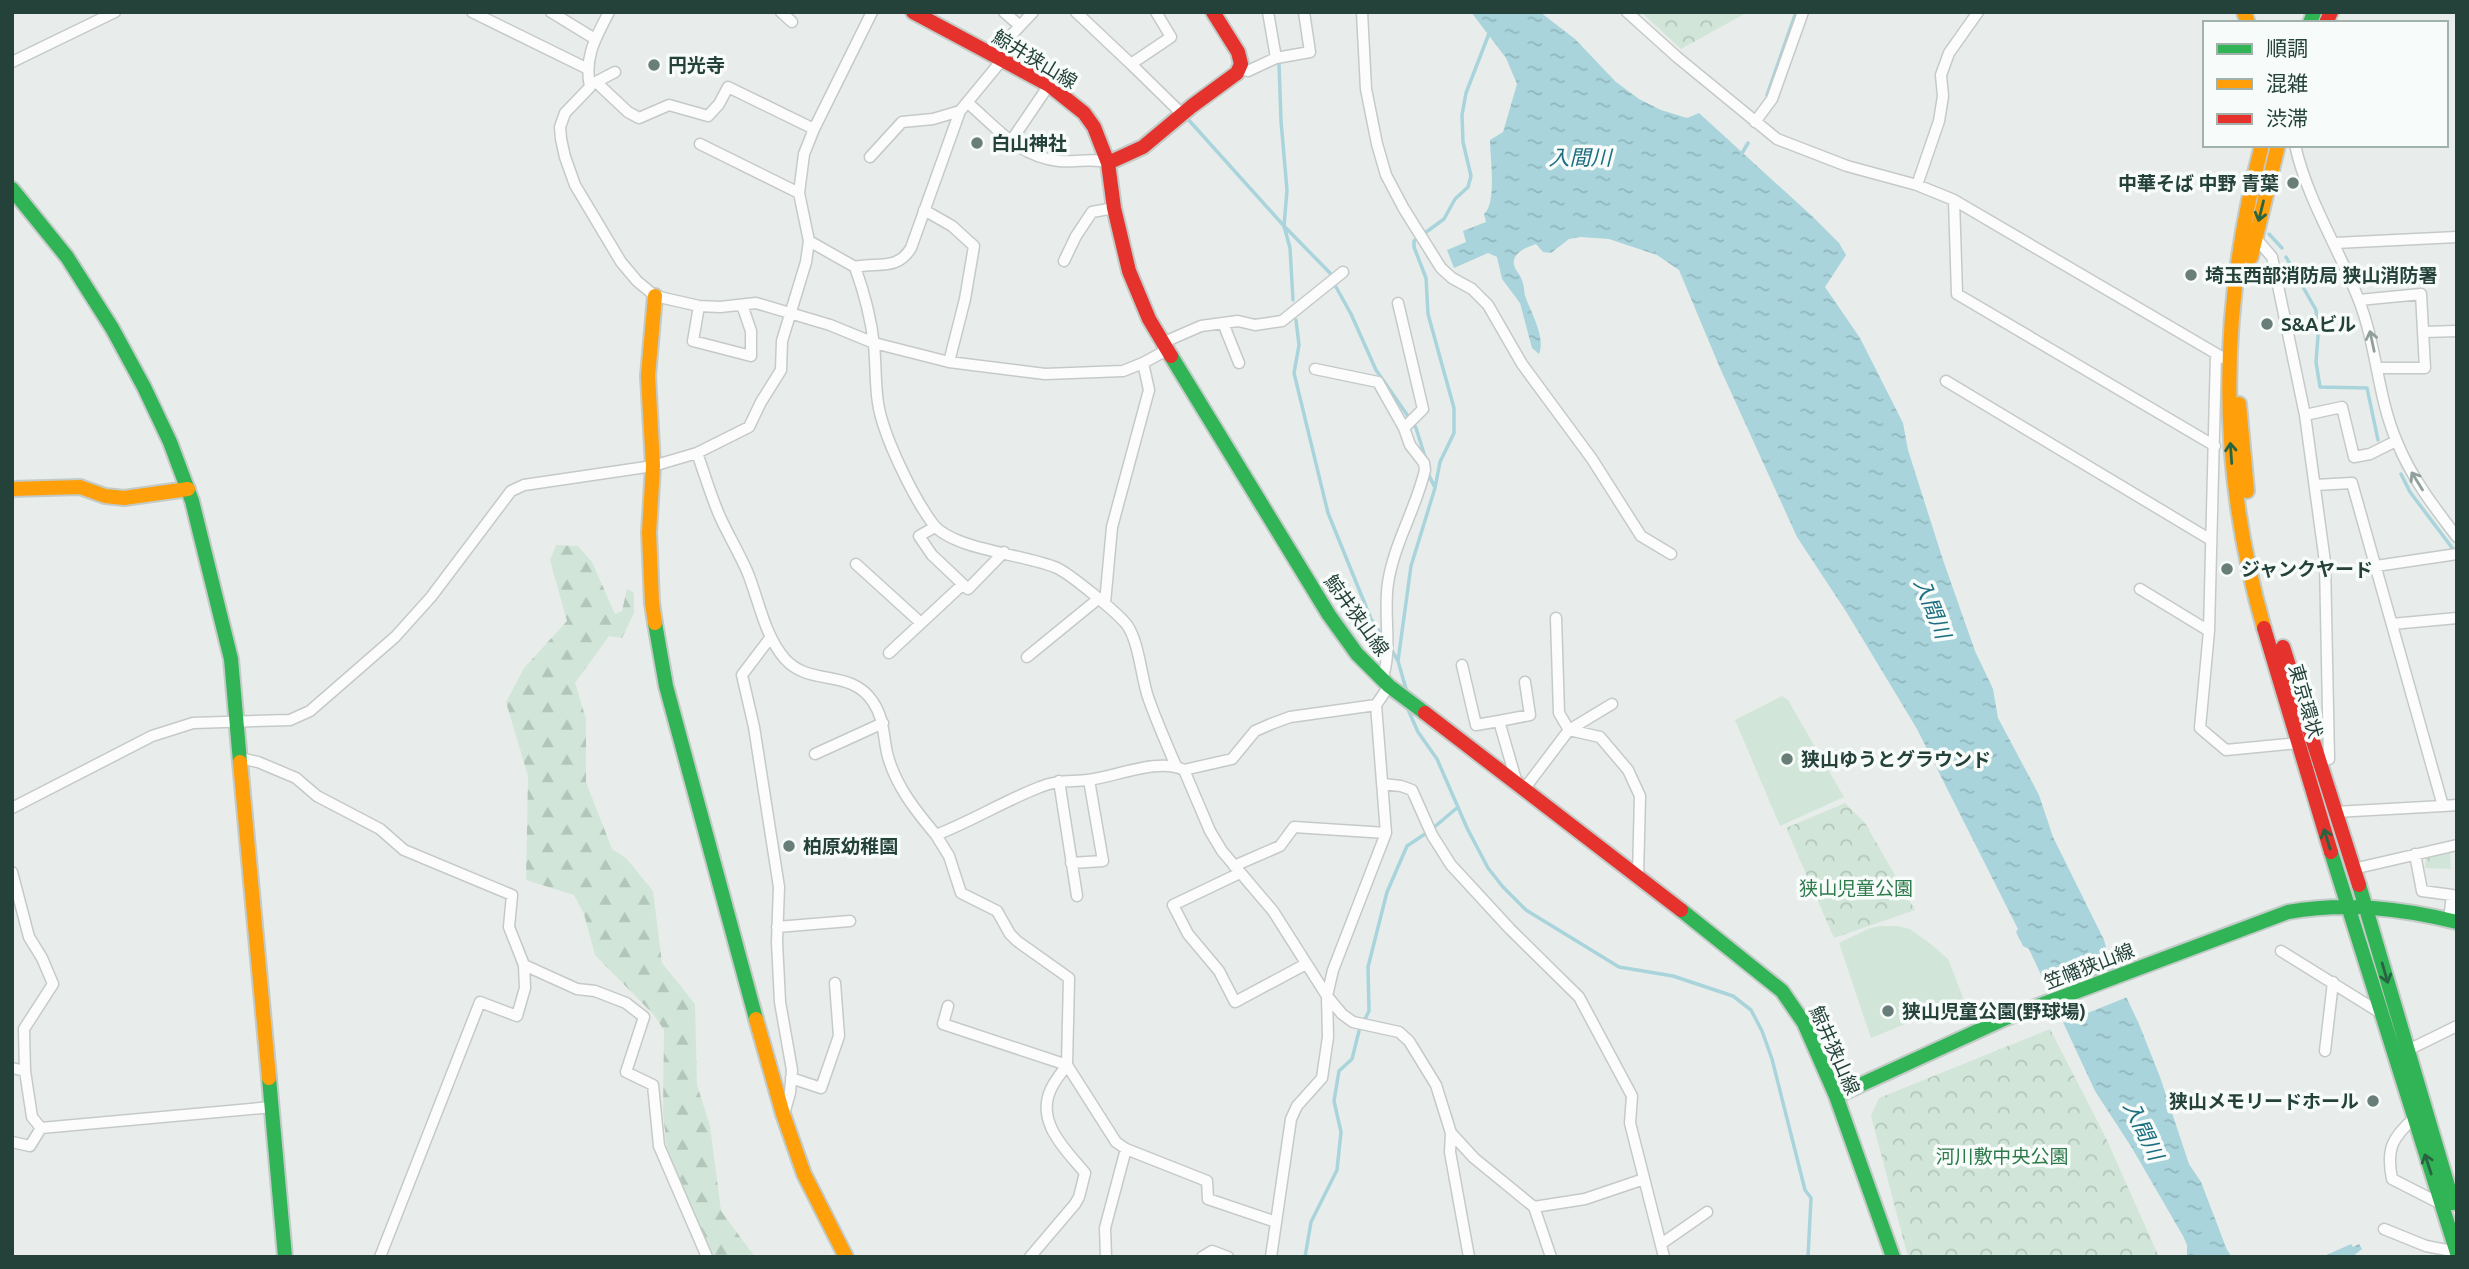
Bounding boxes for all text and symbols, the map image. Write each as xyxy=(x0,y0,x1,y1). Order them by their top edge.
legend xyxy=(2203,21,2448,147)
street label: 鯨井狭山線 xyxy=(989,25,1081,93)
text: 順調 xyxy=(2266,36,2308,60)
place label: 円光寺 xyxy=(668,54,725,76)
marker: 円光寺 xyxy=(646,57,662,73)
text: 混雑 xyxy=(2266,71,2308,95)
text: 渋滞 xyxy=(2266,106,2308,130)
place label: 白山神社 xyxy=(991,132,1067,154)
marker: 白山神社 xyxy=(969,135,985,151)
water label: 入間川 xyxy=(1549,145,1613,169)
place label: 中華そば 中野 青葉 xyxy=(2118,172,2279,194)
marker: 中華そば 中野 青葉 xyxy=(2285,175,2301,191)
one-way arrow xyxy=(2254,199,2267,222)
place label: 埼玉西部消防局 狭山消防署 xyxy=(2205,264,2438,286)
marker: 埼玉西部消防局 狭山消防署 xyxy=(2183,267,2199,283)
place label: S&Aビル xyxy=(2281,313,2356,335)
marker: S&Aビル xyxy=(2259,316,2275,332)
one-way arrow xyxy=(2364,330,2378,353)
one-way arrow xyxy=(2224,442,2237,465)
one-way arrow xyxy=(2410,472,2424,492)
place label: ジャンクヤード xyxy=(2241,558,2373,580)
marker: ジャンクヤード xyxy=(2219,561,2235,577)
street label: 鯨井狭山線 xyxy=(1320,570,1394,660)
water label: 入間川 xyxy=(1910,574,1957,644)
street label: 東京環状 xyxy=(2285,661,2327,741)
place label: 狭山ゆうとグラウンド xyxy=(1801,748,1991,770)
marker: 狭山ゆうとグラウンド xyxy=(1779,751,1795,767)
one-way arrow xyxy=(2320,829,2333,851)
place label: 柏原幼稚園 xyxy=(803,835,898,857)
marker: 柏原幼稚園 xyxy=(781,838,797,854)
park label: 狭山児童公園 xyxy=(1799,877,1913,899)
street label: 笠幡狭山線 xyxy=(2041,939,2137,993)
one-way arrow xyxy=(2379,961,2392,983)
place label: 狭山児童公園(野球場) xyxy=(1902,1000,2086,1022)
street label: 鯨井狭山線 xyxy=(1806,1002,1864,1098)
marker: 狭山児童公園(野球場) xyxy=(1880,1003,1896,1019)
place label: 狭山メモリードホール xyxy=(2169,1090,2359,1112)
marker: 狭山メモリードホール xyxy=(2365,1093,2381,1109)
water label: 入間川 xyxy=(2119,1096,2169,1165)
park label: 河川敷中央公園 xyxy=(1935,1145,2069,1167)
one-way arrow xyxy=(2421,1154,2434,1176)

